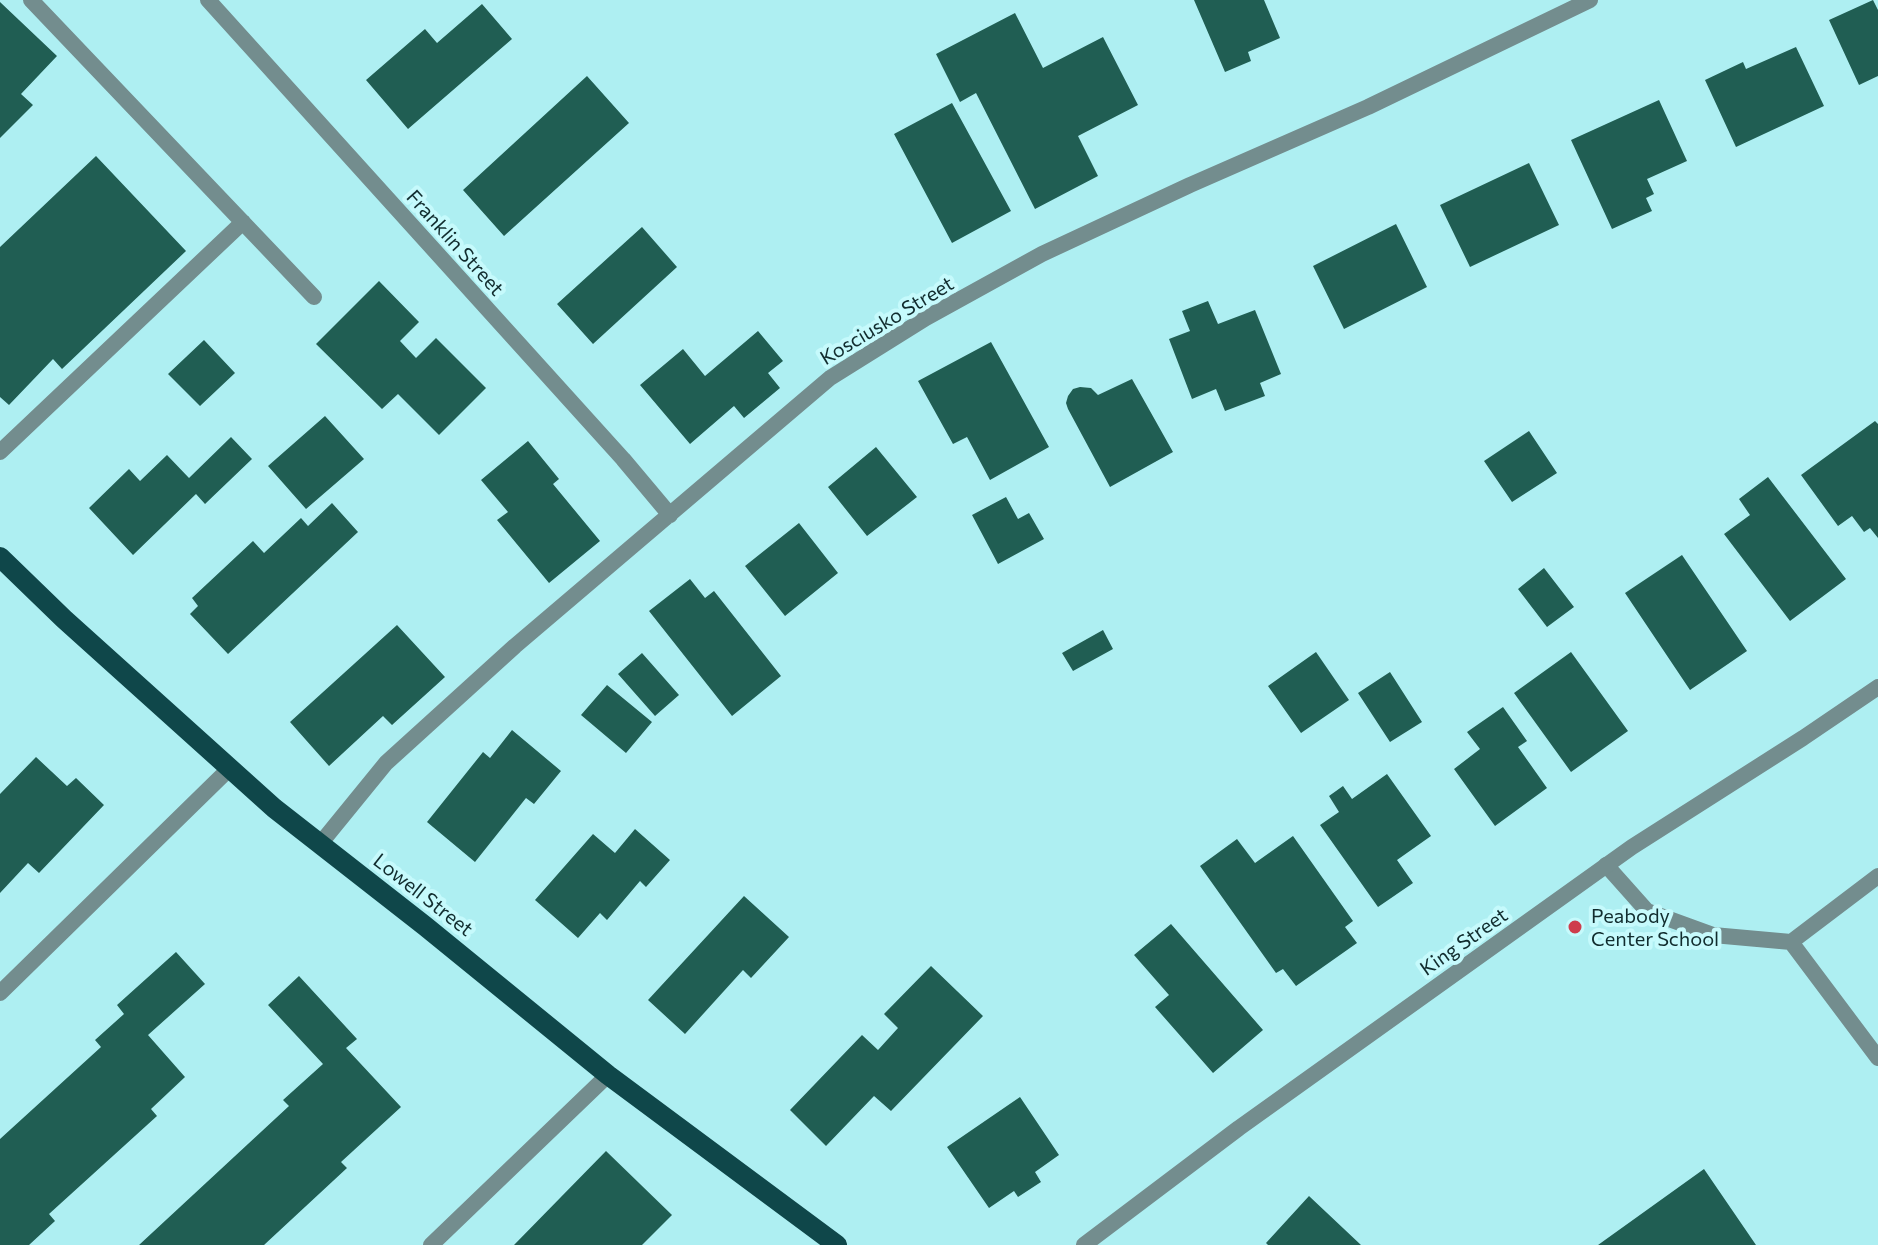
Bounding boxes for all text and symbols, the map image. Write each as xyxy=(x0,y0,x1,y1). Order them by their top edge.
street label: Franklin Street xyxy=(401,185,509,301)
street label: Kosciusko Street xyxy=(816,272,958,370)
street label: Lowell Street xyxy=(368,849,478,941)
street label: King Street xyxy=(1416,903,1512,981)
place label: Peabody Center School xyxy=(1591,904,1719,951)
marker: Peabody Center School xyxy=(1566,918,1584,936)

